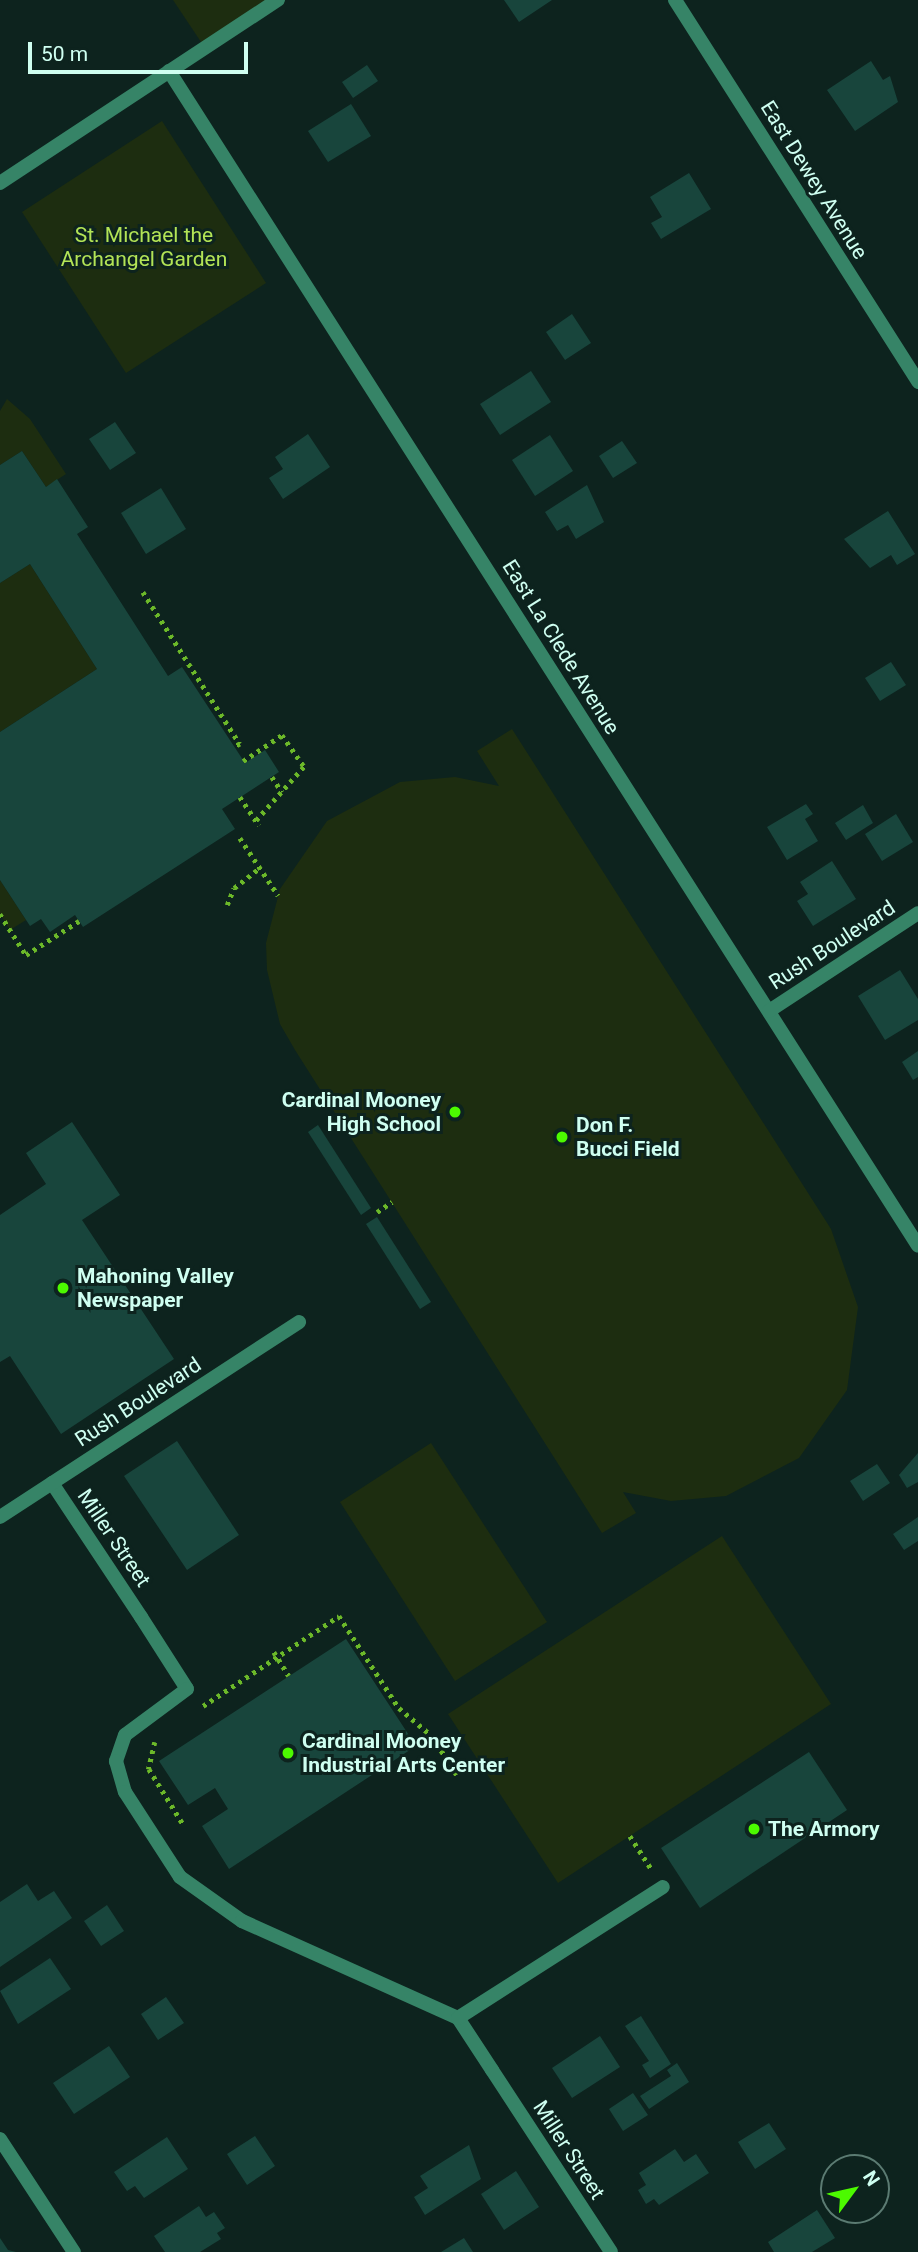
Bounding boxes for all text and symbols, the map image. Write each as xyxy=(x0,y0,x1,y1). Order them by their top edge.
scale bar xyxy=(32,28,252,72)
text: 50 m xyxy=(41,42,88,66)
street label: East Dewey Avenue xyxy=(755,96,873,264)
park label: St. Michael the Archangel Garden xyxy=(61,222,227,272)
street label: East La Clede Avenue xyxy=(497,555,625,739)
street label: Rush Boulevard xyxy=(764,895,900,995)
place label: Cardinal Mooney High School xyxy=(282,1087,441,1137)
marker: Cardinal Mooney High School xyxy=(447,1104,463,1120)
place label: Don F. Bucci Field xyxy=(576,1112,680,1162)
marker: Don F. Bucci Field xyxy=(554,1129,570,1145)
place label: Mahoning Valley Newspaper xyxy=(77,1263,234,1313)
marker: Mahoning Valley Newspaper xyxy=(55,1280,71,1296)
street label: Rush Boulevard xyxy=(70,1352,206,1452)
street label: Miller Street xyxy=(72,1484,156,1592)
place label: Cardinal Mooney Industrial Arts Center xyxy=(302,1728,505,1778)
marker: Cardinal Mooney Industrial Arts Center xyxy=(280,1745,296,1761)
place label: The Armory xyxy=(768,1816,880,1842)
marker: The Armory xyxy=(746,1821,762,1837)
street label: Miller Street xyxy=(528,2096,610,2204)
north arrow xyxy=(820,2154,890,2224)
text: N xyxy=(858,2166,885,2190)

